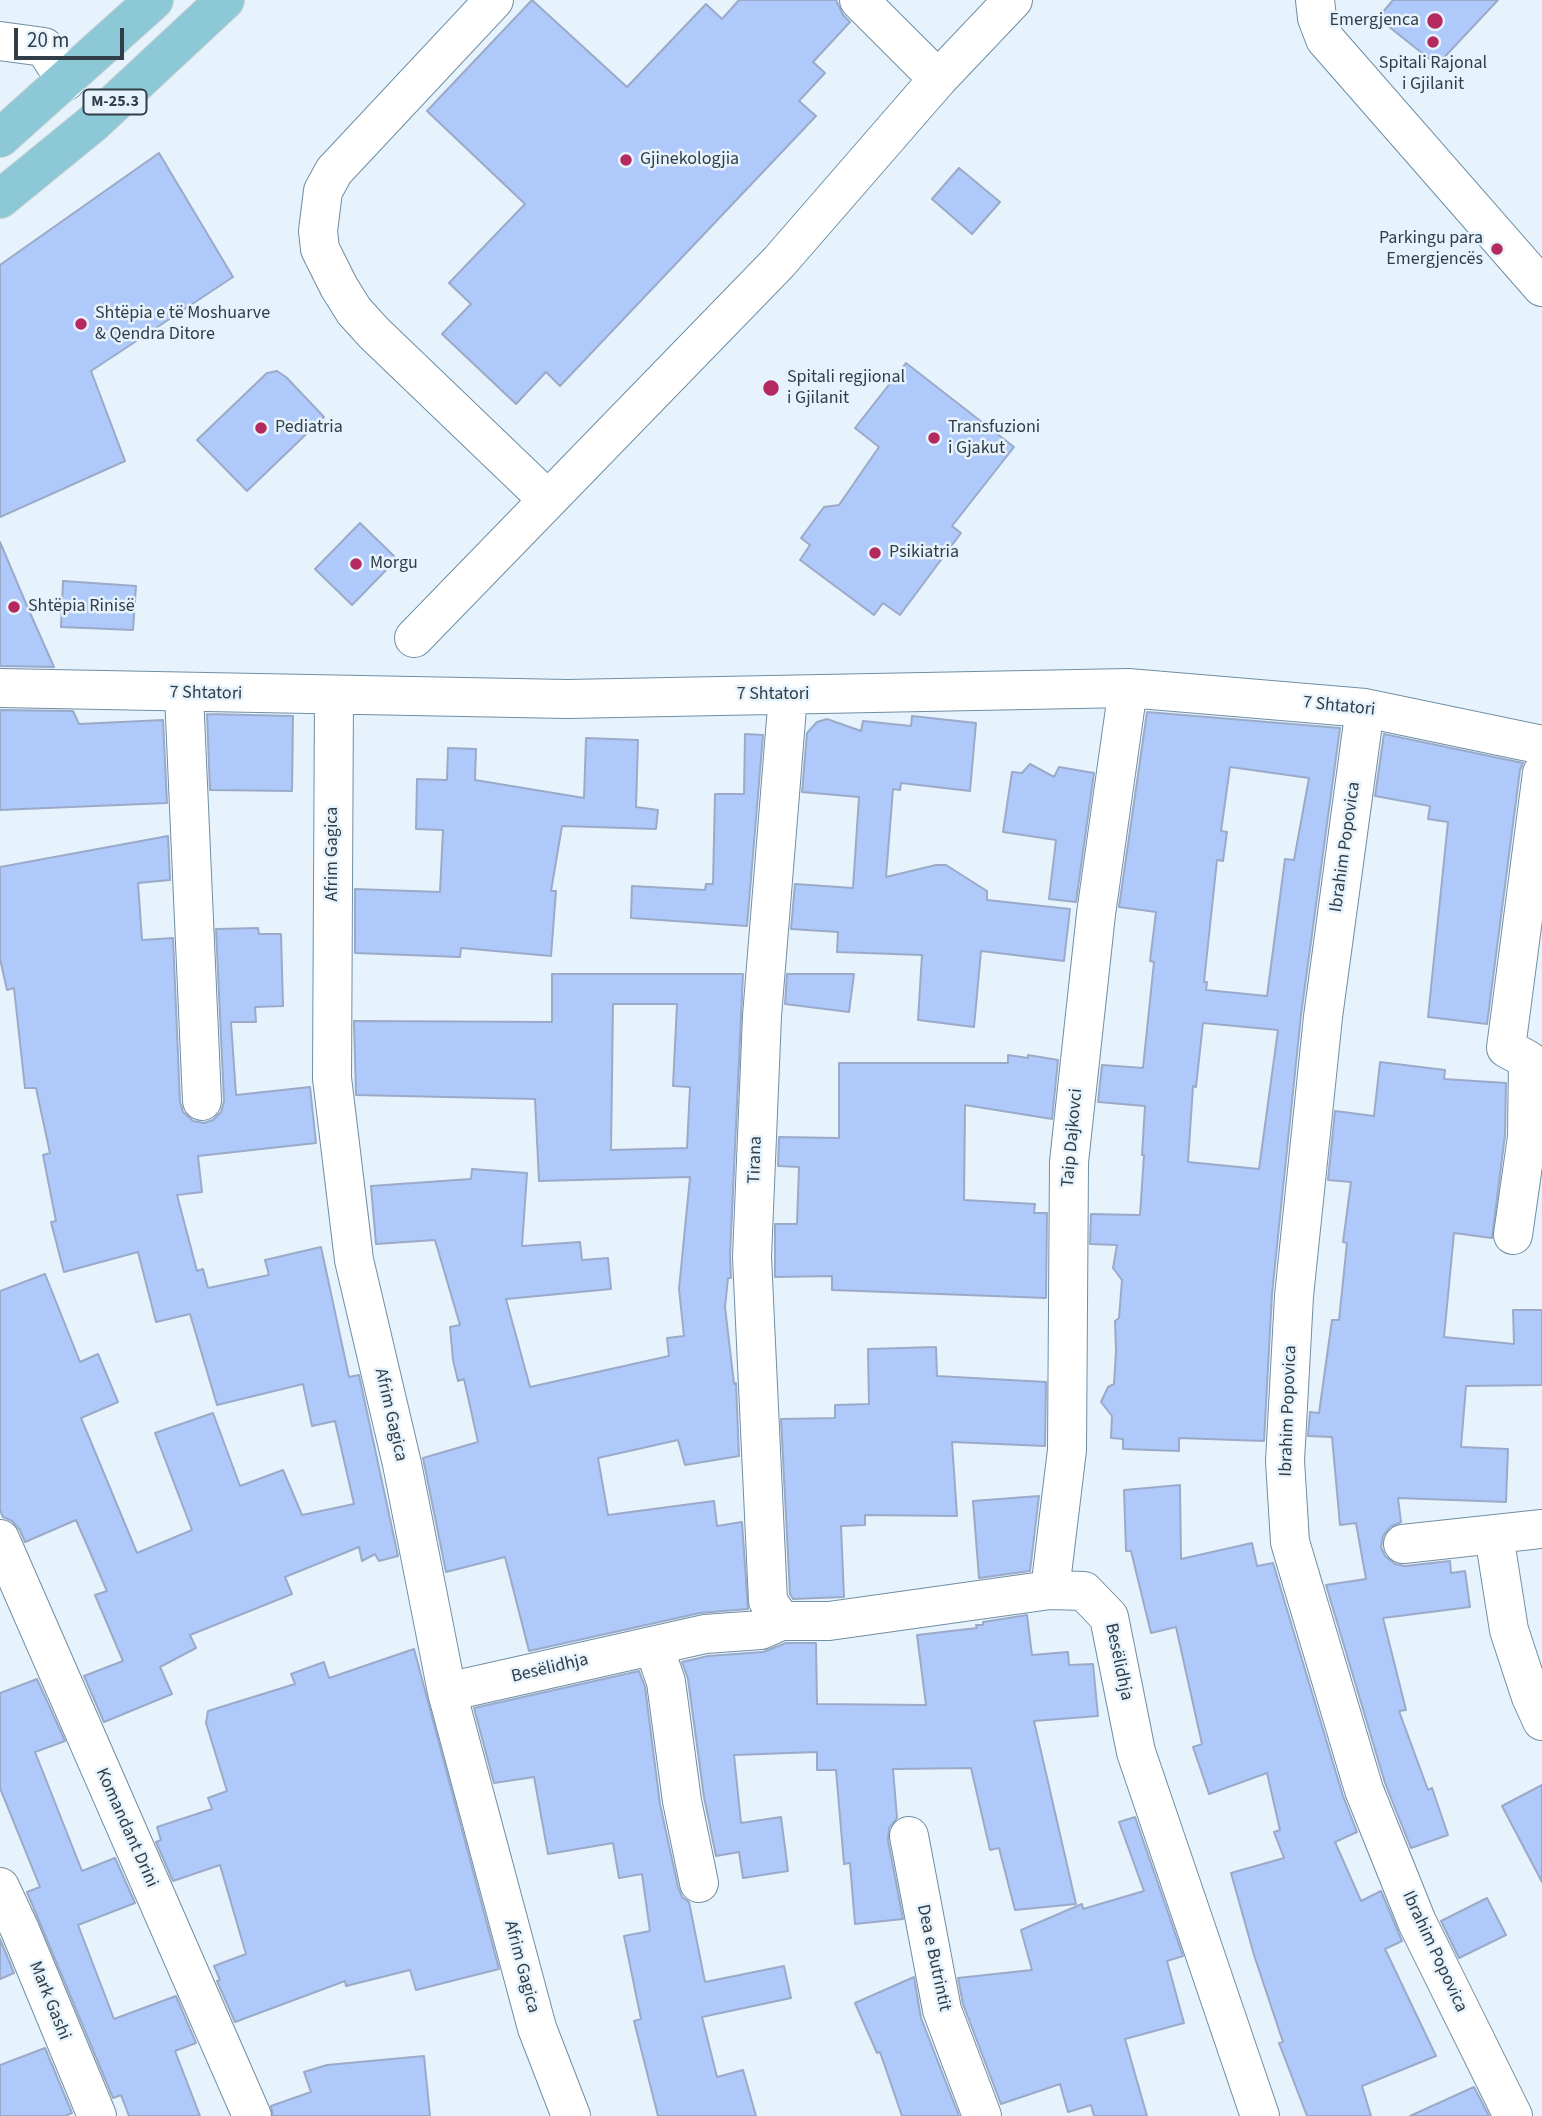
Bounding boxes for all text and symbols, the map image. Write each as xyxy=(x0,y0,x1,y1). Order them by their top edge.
place label: Emergjenca xyxy=(1330,10,1419,32)
marker: Emergjenca xyxy=(1425,11,1445,31)
scale bar xyxy=(18,14,128,58)
text: 20 m xyxy=(27,25,69,55)
marker: Spitali Rajonal i Gjilanit xyxy=(1425,34,1441,50)
place label: Spitali Rajonal i Gjilanit xyxy=(1379,53,1487,96)
road number: M-25.3 xyxy=(83,90,146,114)
place label: Gjinekologjia xyxy=(640,149,739,171)
marker: Gjinekologjia xyxy=(618,152,634,168)
place label: Parkingu para Emergjencës xyxy=(1379,228,1483,270)
marker: Parkingu para Emergjencës xyxy=(1489,241,1505,257)
place label: Shtëpia e të Moshuarve & Qendra Ditore xyxy=(95,303,270,346)
marker: Shtëpia e të Moshuarve & Qendra Ditore xyxy=(73,316,89,332)
place label: Spitali regjional i Gjilanit xyxy=(787,367,905,410)
marker: Spitali regjional i Gjilanit xyxy=(761,378,781,398)
place label: Pediatria xyxy=(275,417,343,439)
place label: Transfuzioni i Gjakut xyxy=(948,417,1040,460)
marker: Pediatria xyxy=(253,420,269,436)
marker: Transfuzioni i Gjakut xyxy=(926,430,942,446)
place label: Psikiatria xyxy=(889,542,959,564)
marker: Psikiatria xyxy=(867,545,883,561)
place label: Morgu xyxy=(370,553,418,575)
marker: Morgu xyxy=(348,556,364,572)
place label: Shtëpia Rinisë xyxy=(28,596,135,618)
marker: Shtëpia Rinisë xyxy=(6,599,22,615)
street label: 7 Shtatori xyxy=(169,683,243,705)
street label: 7 Shtatori xyxy=(737,684,809,706)
street label: 7 Shtatori xyxy=(1302,692,1376,722)
street label: Ibrahim Popovica xyxy=(1326,780,1366,914)
street label: Afrim Gagica xyxy=(322,807,344,901)
street label: Taip Dajkovci xyxy=(1058,1088,1088,1188)
street label: Tirana xyxy=(744,1136,768,1184)
street label: Ibrahim Popovica xyxy=(1276,1345,1302,1477)
street label: Afrim Gagica xyxy=(369,1366,411,1464)
street label: Besëlidhja xyxy=(1099,1621,1137,1703)
street label: Besëlidhja xyxy=(509,1650,591,1688)
street label: Komandant Drini xyxy=(90,1765,162,1891)
street label: Ibrahim Popovica xyxy=(1396,1888,1472,2016)
street label: Dea e Butrintit xyxy=(911,1903,955,2013)
street label: Afrim Gagica xyxy=(498,1918,544,2016)
street label: Mark Gashi xyxy=(23,1959,75,2043)

